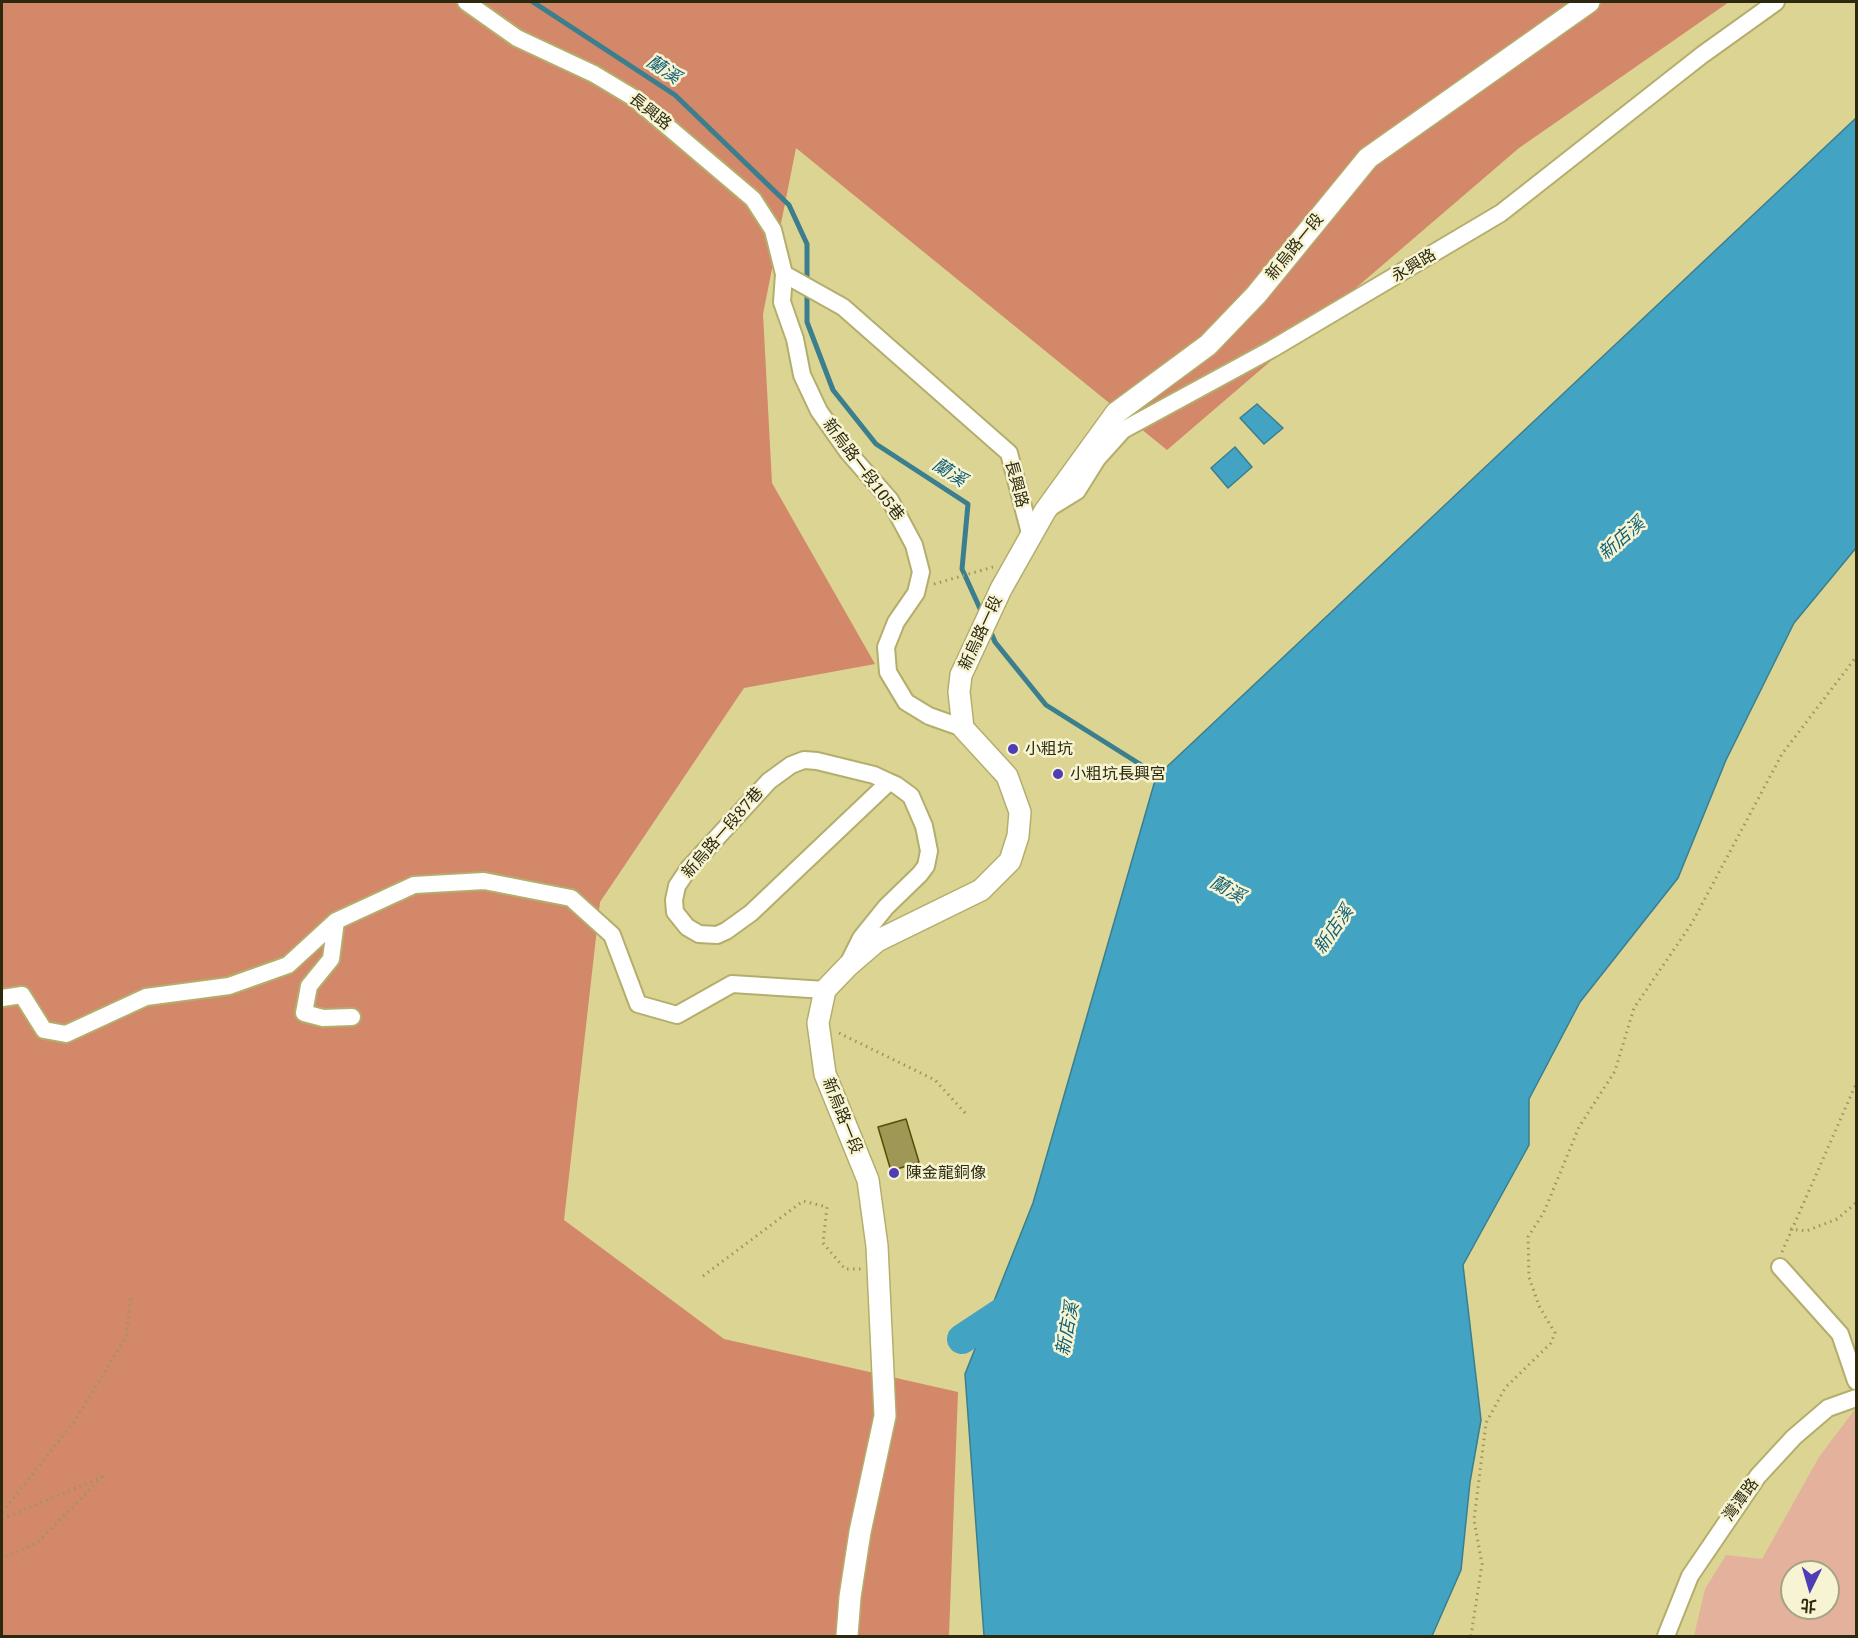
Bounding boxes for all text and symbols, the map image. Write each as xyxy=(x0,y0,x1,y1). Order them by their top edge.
water label: 蘭溪 xyxy=(642,51,684,89)
street label: 長興路 xyxy=(625,90,675,134)
street label: 新烏路一段 xyxy=(1262,210,1328,284)
street label: 永興路 xyxy=(1388,245,1440,287)
street label: 新烏路一段105巷 xyxy=(818,415,908,525)
water label: 蘭溪 xyxy=(928,454,970,492)
street label: 長興路 xyxy=(1001,458,1031,510)
water label: 新店溪 xyxy=(1595,513,1649,565)
street label: 新烏路一段 xyxy=(955,593,1007,673)
place label: 小粗坑 xyxy=(1025,739,1073,759)
marker: 小粗坑 xyxy=(1006,742,1020,756)
place label: 小粗坑長興宮 xyxy=(1070,764,1166,784)
marker: 小粗坑長興宮 xyxy=(1051,767,1065,781)
street label: 新烏路一段87巷 xyxy=(678,784,768,882)
water label: 蘭溪 xyxy=(1206,872,1248,908)
water label: 新店溪 xyxy=(1310,902,1358,958)
street label: 新烏路一段 xyxy=(818,1075,866,1157)
place label: 陳金龍銅像 xyxy=(906,1163,986,1183)
marker: 陳金龍銅像 xyxy=(887,1166,901,1180)
water label: 新店溪 xyxy=(1052,1300,1084,1358)
street label: 灣潭路 xyxy=(1719,1475,1763,1525)
north arrow xyxy=(1780,1560,1840,1620)
text: 北 xyxy=(1800,1594,1818,1618)

